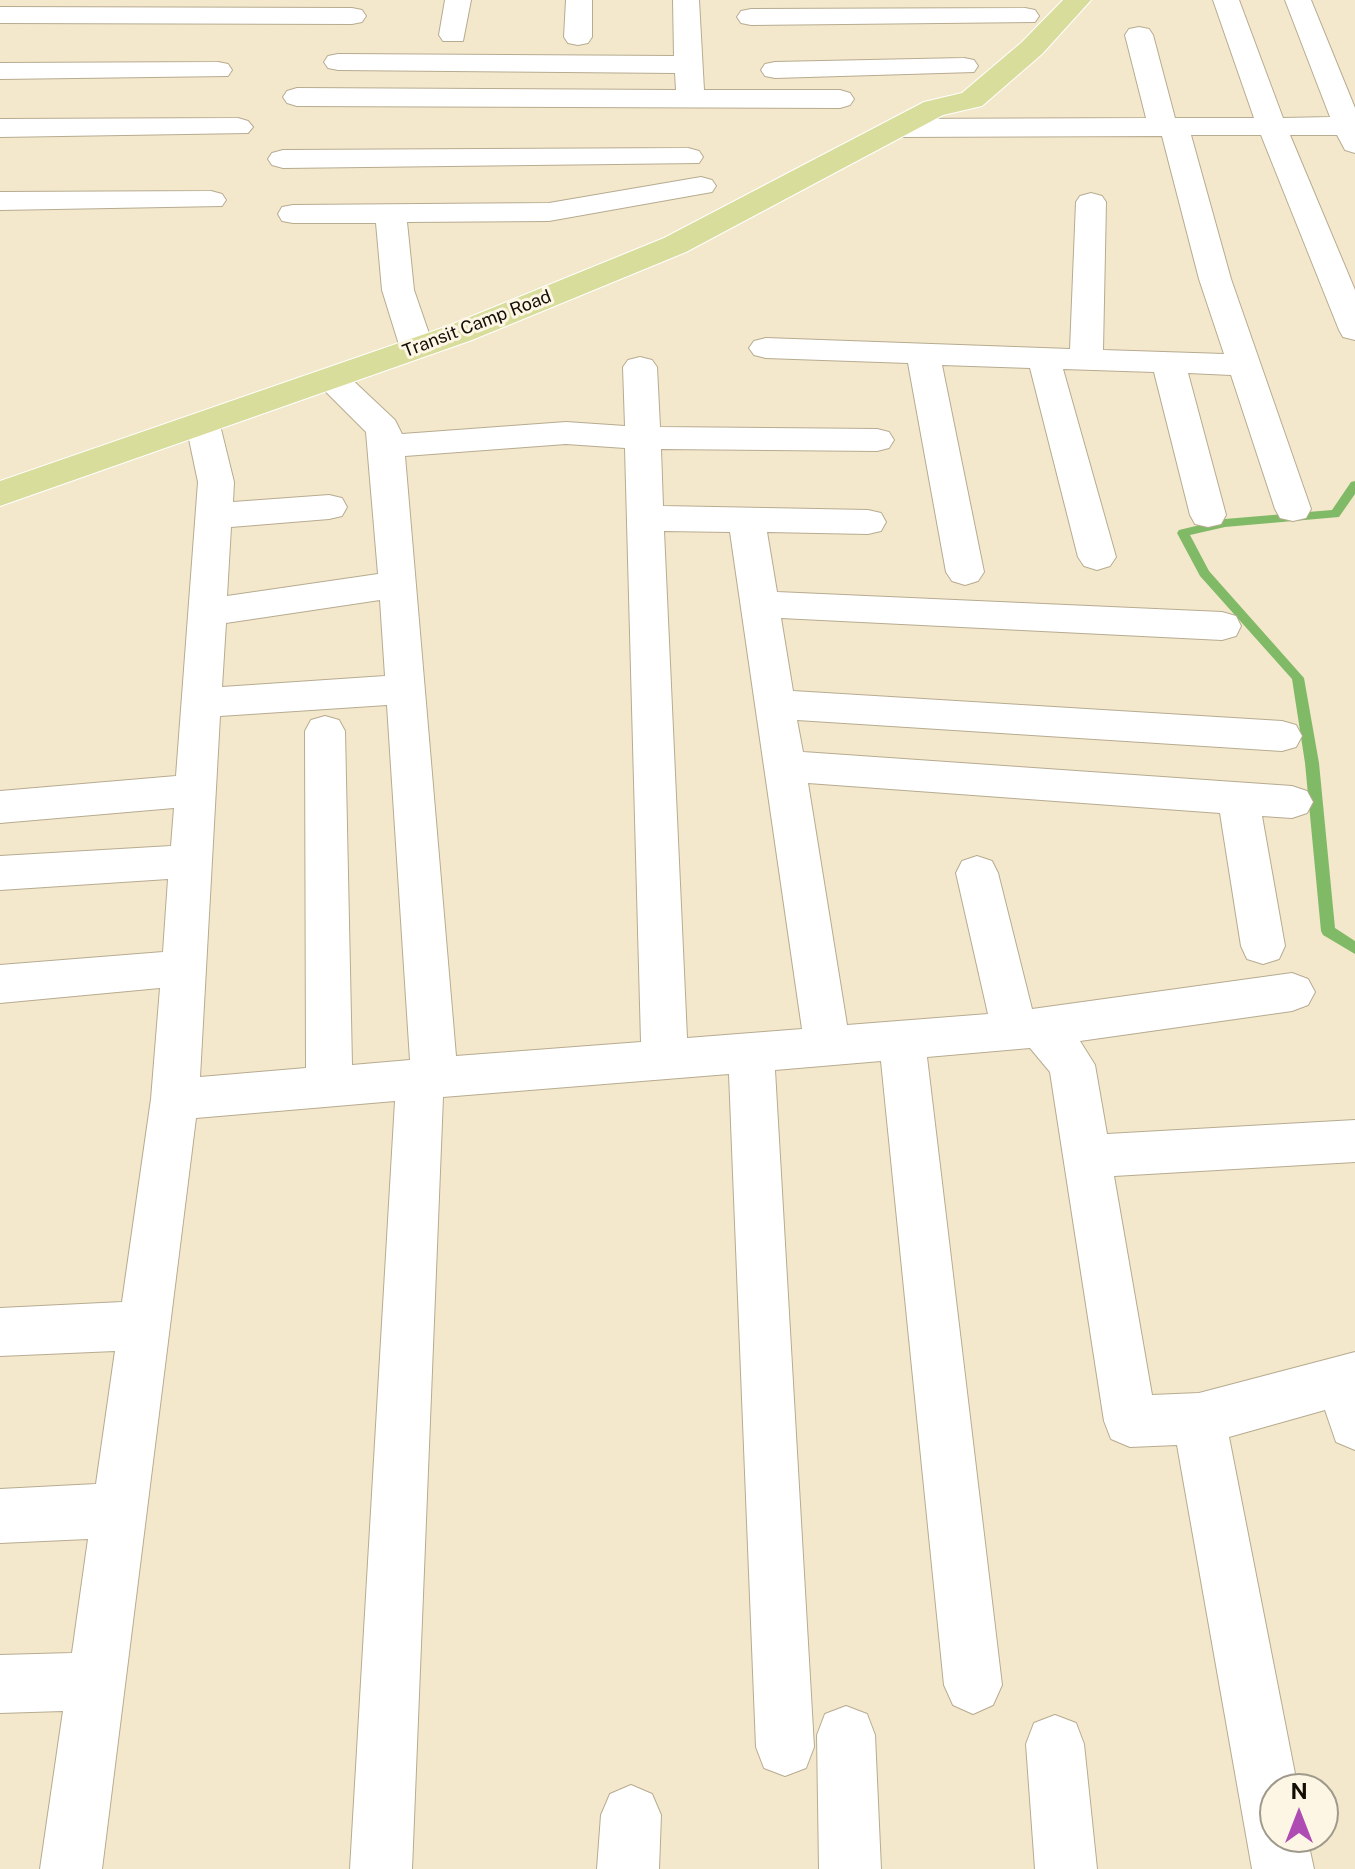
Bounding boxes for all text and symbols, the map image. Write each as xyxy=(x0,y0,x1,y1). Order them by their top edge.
street label: Transit Camp Road xyxy=(400,286,554,362)
north arrow xyxy=(1259,1773,1339,1853)
text: N xyxy=(1290,1778,1308,1804)

